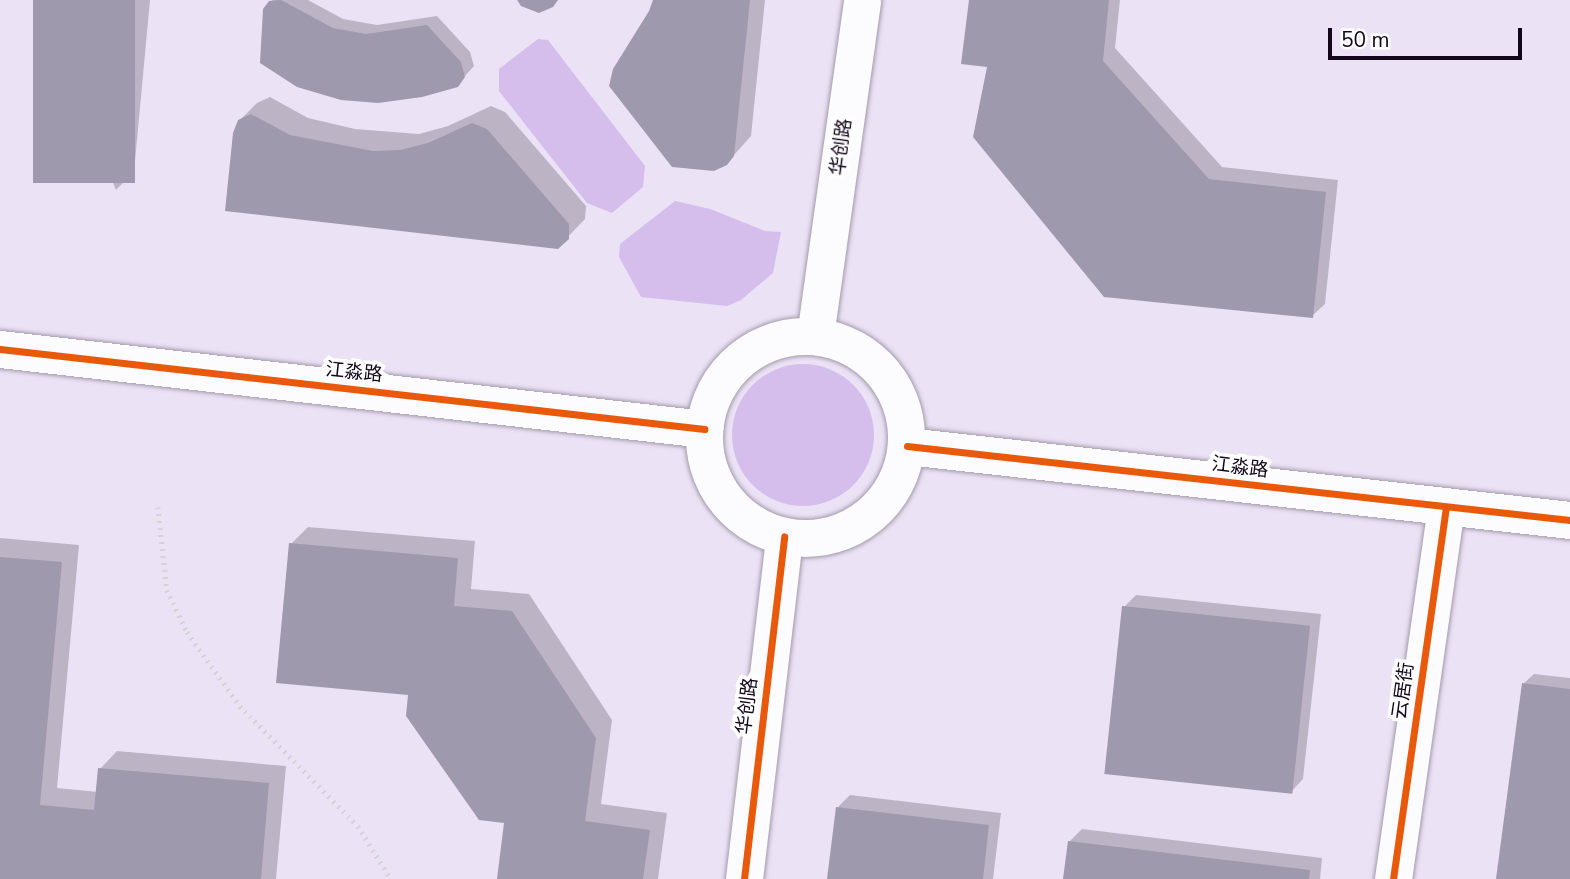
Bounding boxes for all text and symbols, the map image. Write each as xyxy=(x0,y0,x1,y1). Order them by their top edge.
scale bar xyxy=(1332,14,1526,58)
text: 50 m xyxy=(1341,26,1390,54)
street label: 华创路 xyxy=(827,117,857,177)
street label: 江淼路 xyxy=(324,359,384,387)
street label: 江淼路 xyxy=(1210,453,1270,483)
street label: 云居街 xyxy=(1389,661,1419,721)
street label: 华创路 xyxy=(733,676,763,736)

